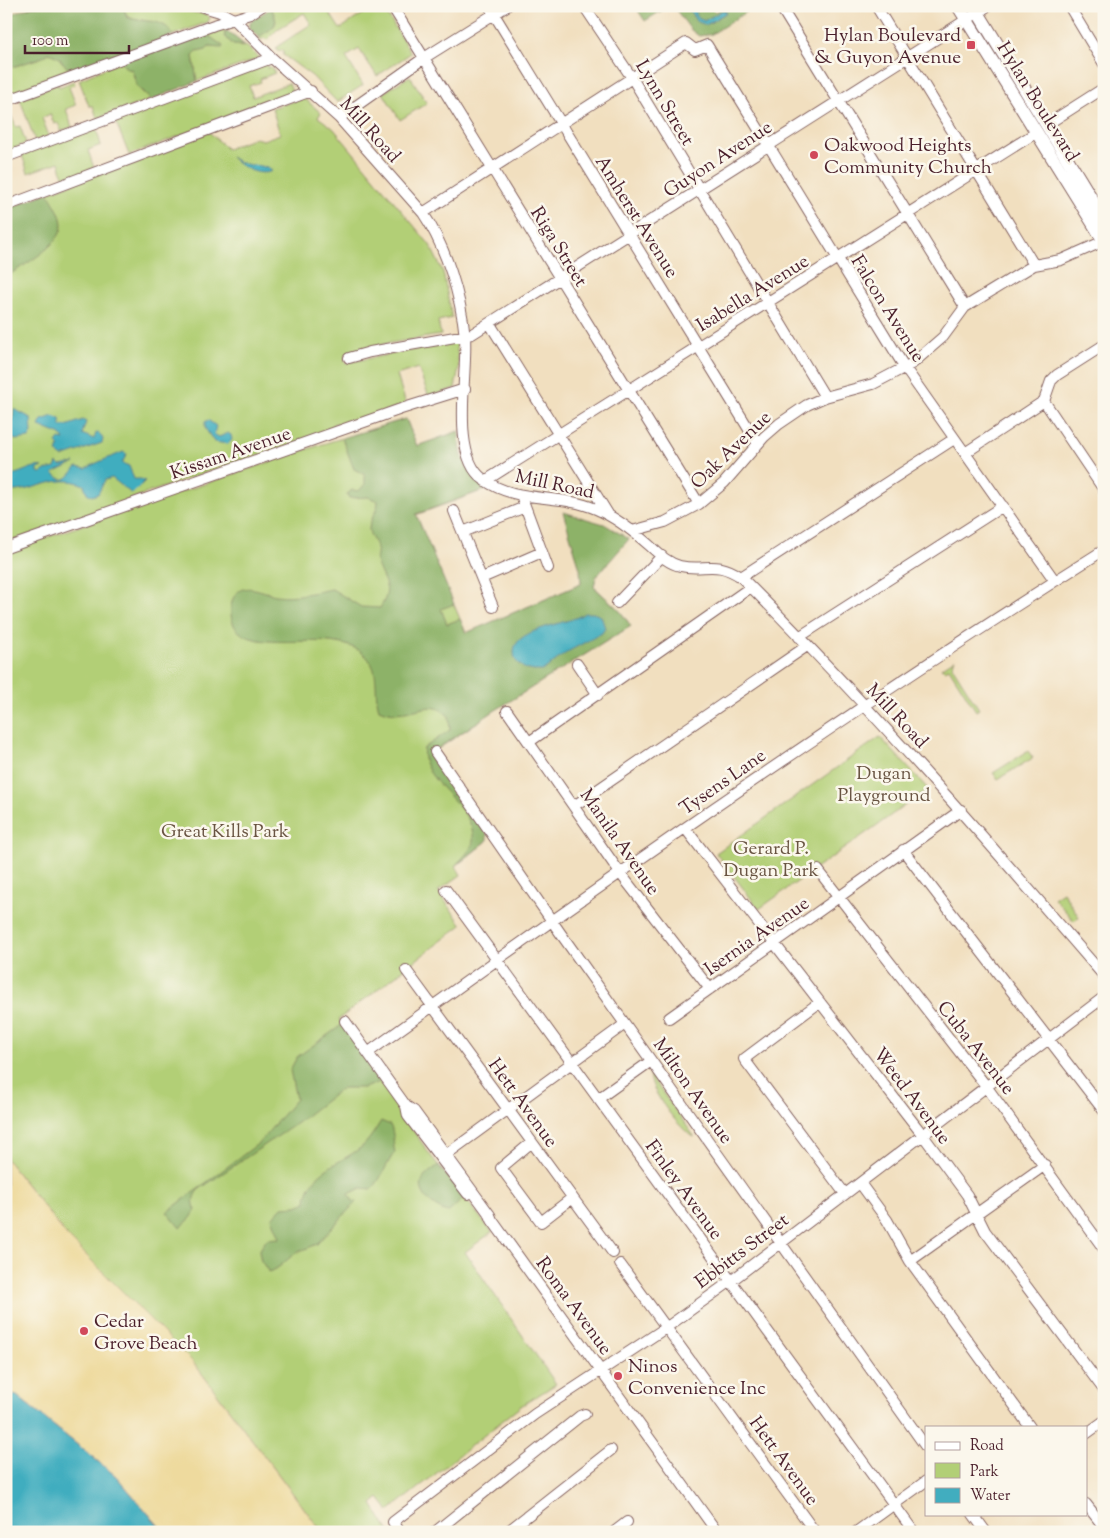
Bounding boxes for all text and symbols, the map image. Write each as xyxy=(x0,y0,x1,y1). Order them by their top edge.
scale bar xyxy=(25,22,129,54)
place label: Hylan Boulevard & Guyon Avenue xyxy=(814,23,961,72)
text: 100 m xyxy=(32,31,69,52)
street label: Hylan Boulevard xyxy=(989,37,1085,168)
marker: Hylan Boulevard & Guyon Avenue xyxy=(965,39,977,51)
street label: Lynn Street xyxy=(628,55,700,152)
street label: Mill Road xyxy=(332,92,406,170)
street label: Guyon Avenue xyxy=(659,115,778,205)
place label: Oakwood Heights Community Church xyxy=(824,133,992,182)
marker: Oakwood Heights Community Church xyxy=(808,149,820,161)
street label: Amherst Avenue xyxy=(587,151,684,284)
street label: Riga Street xyxy=(523,202,593,293)
street label: Isabella Avenue xyxy=(692,249,815,340)
street label: Falcon Avenue xyxy=(843,250,931,368)
street label: Oak Avenue xyxy=(685,405,778,496)
street label: Kissam Avenue xyxy=(167,421,295,488)
street label: Mill Road xyxy=(512,464,597,507)
street label: Mill Road xyxy=(859,678,934,755)
street label: Tysens Lane xyxy=(675,743,772,823)
park label: Dugan Playground xyxy=(837,761,931,810)
street label: Manila Avenue xyxy=(572,784,666,901)
park label: Great Kills Park xyxy=(161,819,290,846)
park label: Gerard P. Dugan Park xyxy=(723,836,819,885)
street label: Isernia Avenue xyxy=(699,891,816,983)
street label: Cuba Avenue xyxy=(930,996,1020,1101)
street label: Milton Avenue xyxy=(645,1033,739,1150)
street label: Weed Avenue xyxy=(866,1042,957,1151)
street label: Hett Avenue xyxy=(480,1053,564,1154)
street label: Finley Avenue xyxy=(638,1135,729,1246)
street label: Ebbitts Street xyxy=(690,1207,795,1296)
street label: Roma Avenue xyxy=(528,1252,618,1361)
place label: Cedar Grove Beach xyxy=(94,1309,198,1358)
marker: Cedar Grove Beach xyxy=(78,1325,90,1337)
place label: Ninos Convenience Inc xyxy=(628,1354,766,1403)
marker: Ninos Convenience Inc xyxy=(612,1370,624,1382)
street label: Hett Avenue xyxy=(741,1411,825,1512)
legend xyxy=(925,1426,1088,1516)
text: Road xyxy=(970,1436,1004,1457)
text: Park xyxy=(970,1462,999,1483)
text: Water xyxy=(970,1486,1011,1507)

